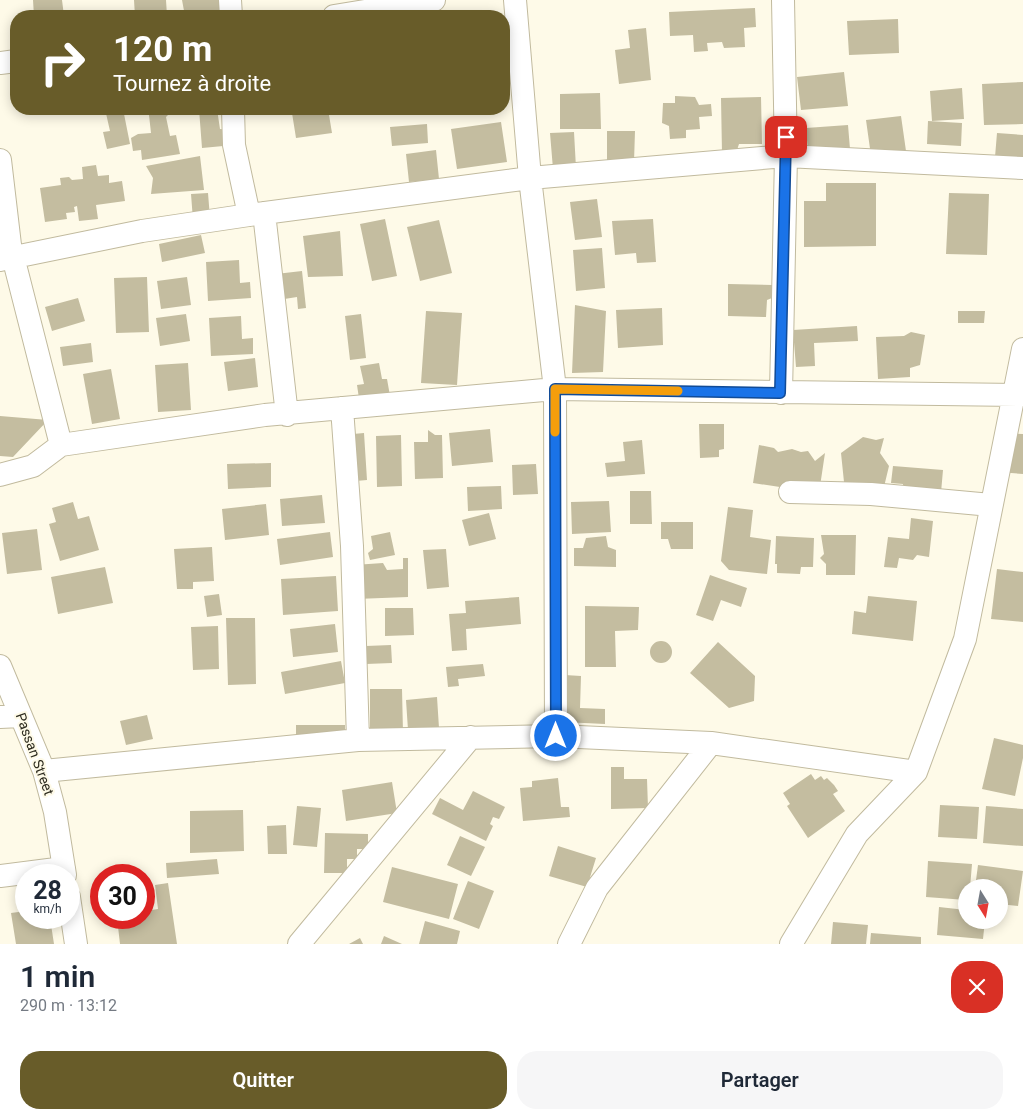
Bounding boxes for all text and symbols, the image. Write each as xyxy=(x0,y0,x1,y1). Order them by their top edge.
text: 120 m xyxy=(113,29,212,70)
icon: right xyxy=(30,30,95,95)
text: Tournez à droite xyxy=(113,71,271,96)
pin xyxy=(765,116,807,158)
icon: arrive xyxy=(772,123,800,151)
position arrow xyxy=(529,709,581,761)
street label: Passan Street xyxy=(13,711,57,798)
speed limit sign: 30 xyxy=(90,864,155,929)
text: 28 xyxy=(33,876,62,905)
north arrow xyxy=(958,879,1008,929)
map controls xyxy=(958,879,1008,929)
text: km/h xyxy=(33,902,62,916)
text: 1 min xyxy=(20,959,95,994)
button: close xyxy=(951,961,1003,1013)
text: 290 m · 13:12 xyxy=(20,996,117,1015)
button: Quitter xyxy=(20,1051,507,1109)
button: Partager xyxy=(517,1051,1003,1109)

